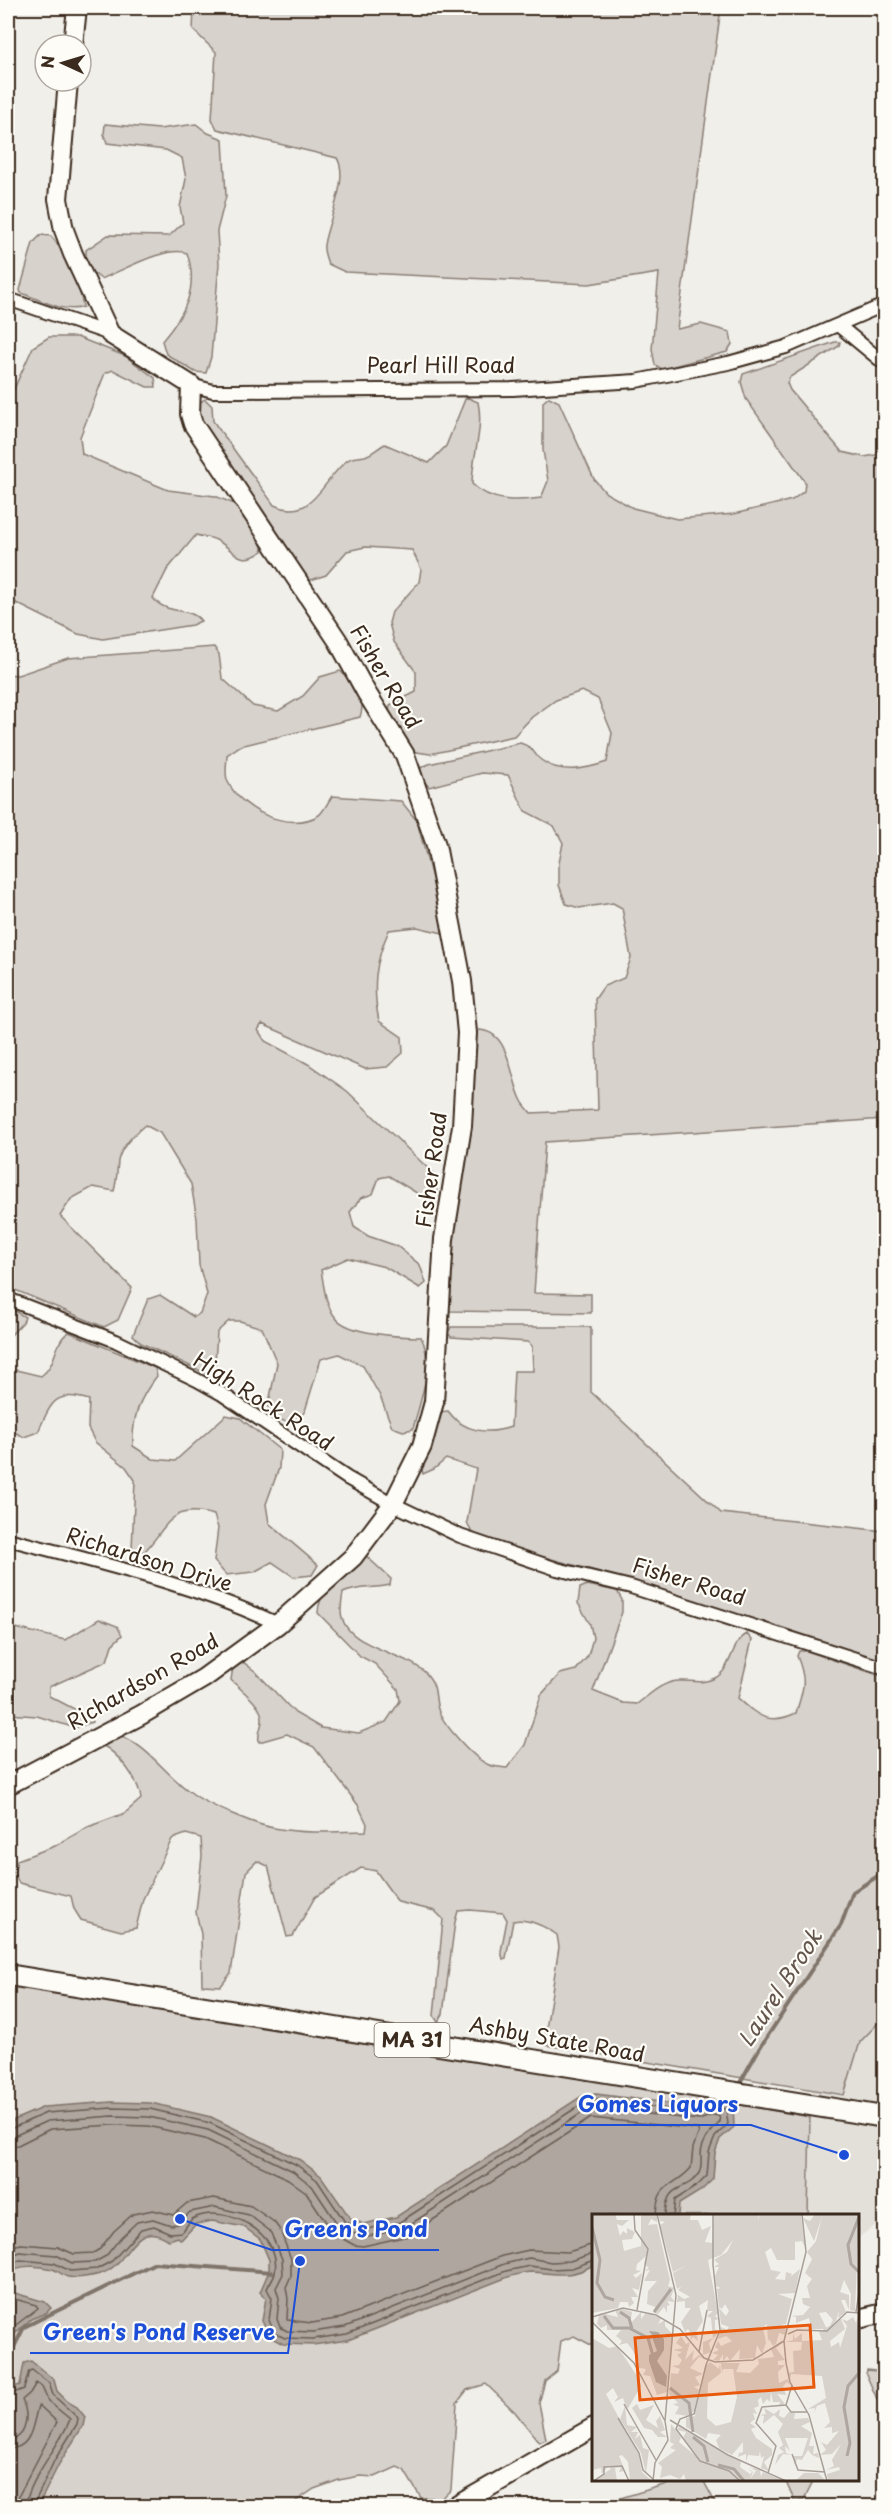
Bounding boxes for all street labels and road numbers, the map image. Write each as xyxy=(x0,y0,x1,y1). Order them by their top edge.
street label: Pearl Hill Road xyxy=(367,348,515,380)
street label: Fisher Road xyxy=(343,618,431,734)
street label: Fisher Road xyxy=(406,1110,454,1230)
street label: High Rock Road xyxy=(188,1343,341,1458)
street label: Richardson Drive xyxy=(63,1518,237,1599)
street label: Fisher Road xyxy=(629,1548,750,1612)
street label: Richardson Road xyxy=(60,1624,224,1737)
street label: Ashby State Road xyxy=(467,2007,648,2069)
road number: MA 31 xyxy=(374,2023,450,2057)

